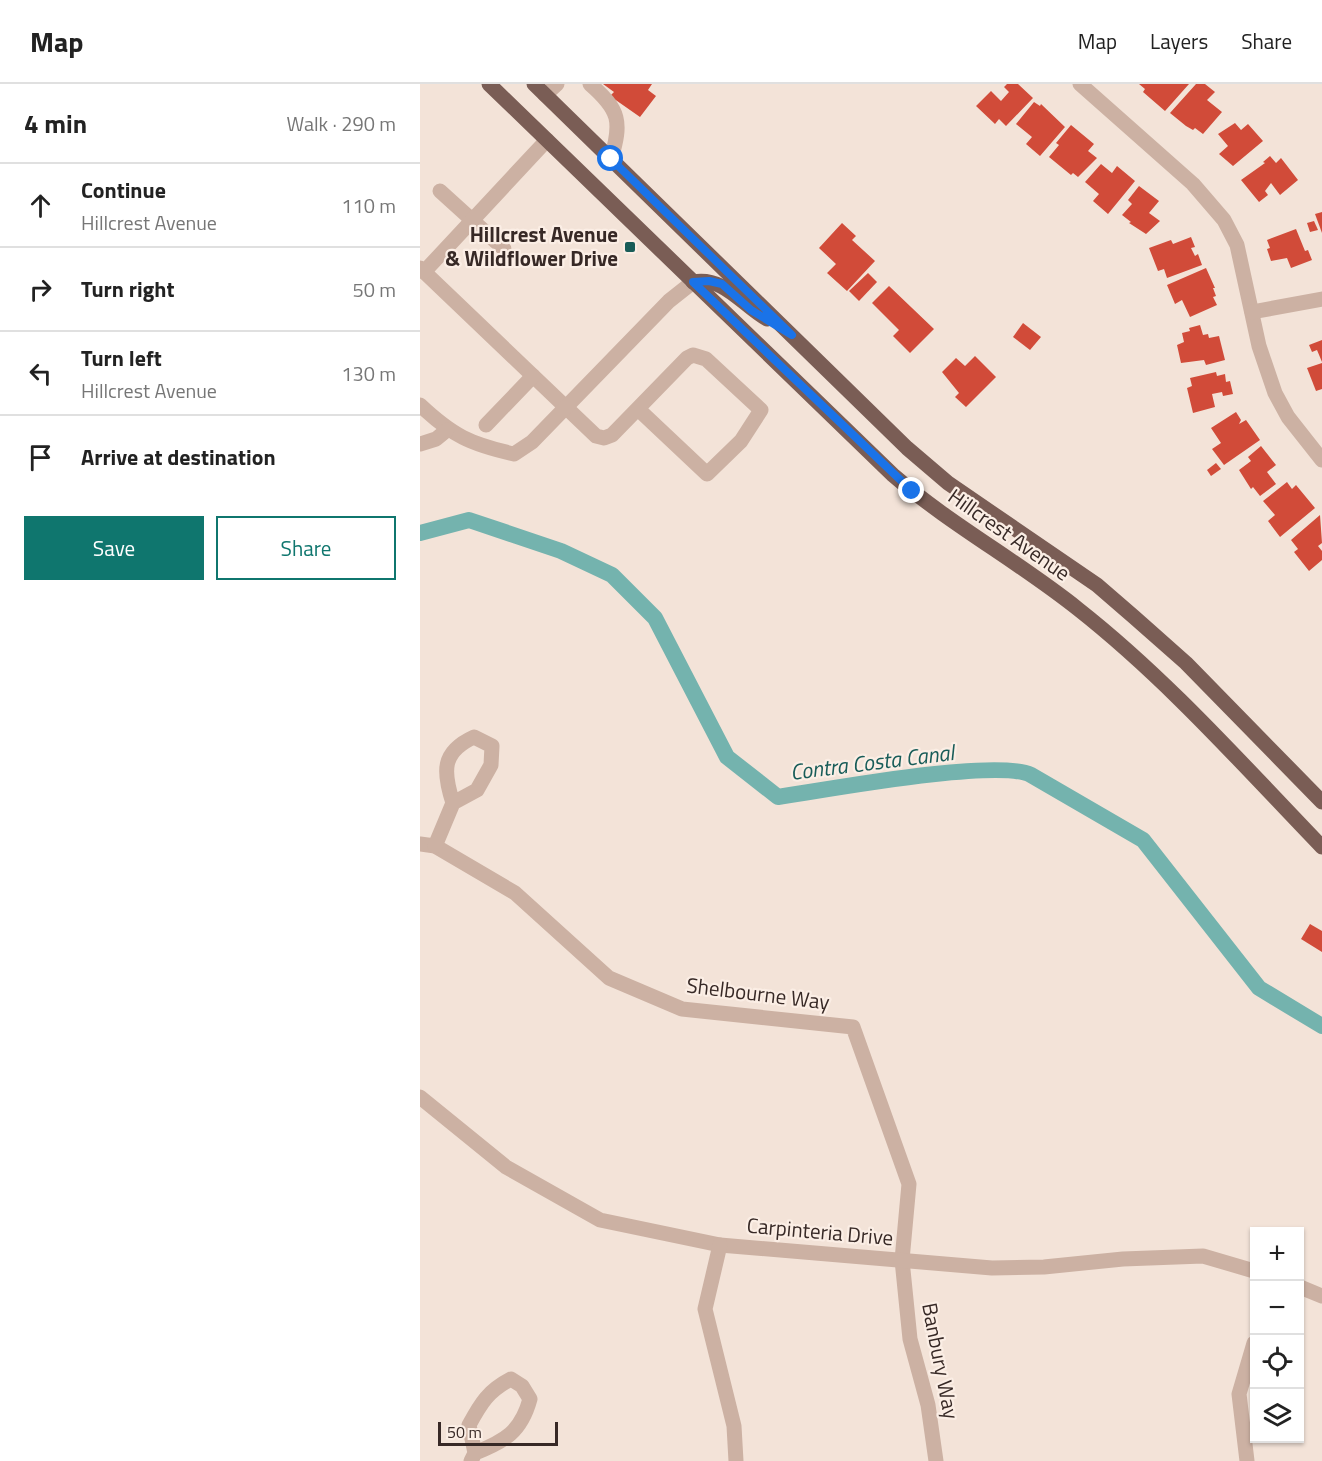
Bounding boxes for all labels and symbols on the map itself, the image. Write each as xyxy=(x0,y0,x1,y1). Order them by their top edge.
route start xyxy=(597,145,623,171)
place label: Hillcrest Avenue & Wildflower Drive xyxy=(445,218,618,274)
marker: Hillcrest Avenue & Wildflower Drive xyxy=(623,240,637,254)
route end xyxy=(898,477,924,503)
street label: Hillcrest Avenue xyxy=(942,480,1077,588)
water label: Contra Costa Canal xyxy=(788,735,958,789)
street label: Shelbourne Way xyxy=(685,968,832,1018)
street label: Carpinteria Drive xyxy=(745,1209,895,1253)
street label: Banbury Way xyxy=(914,1300,968,1422)
scale bar xyxy=(438,1419,558,1446)

